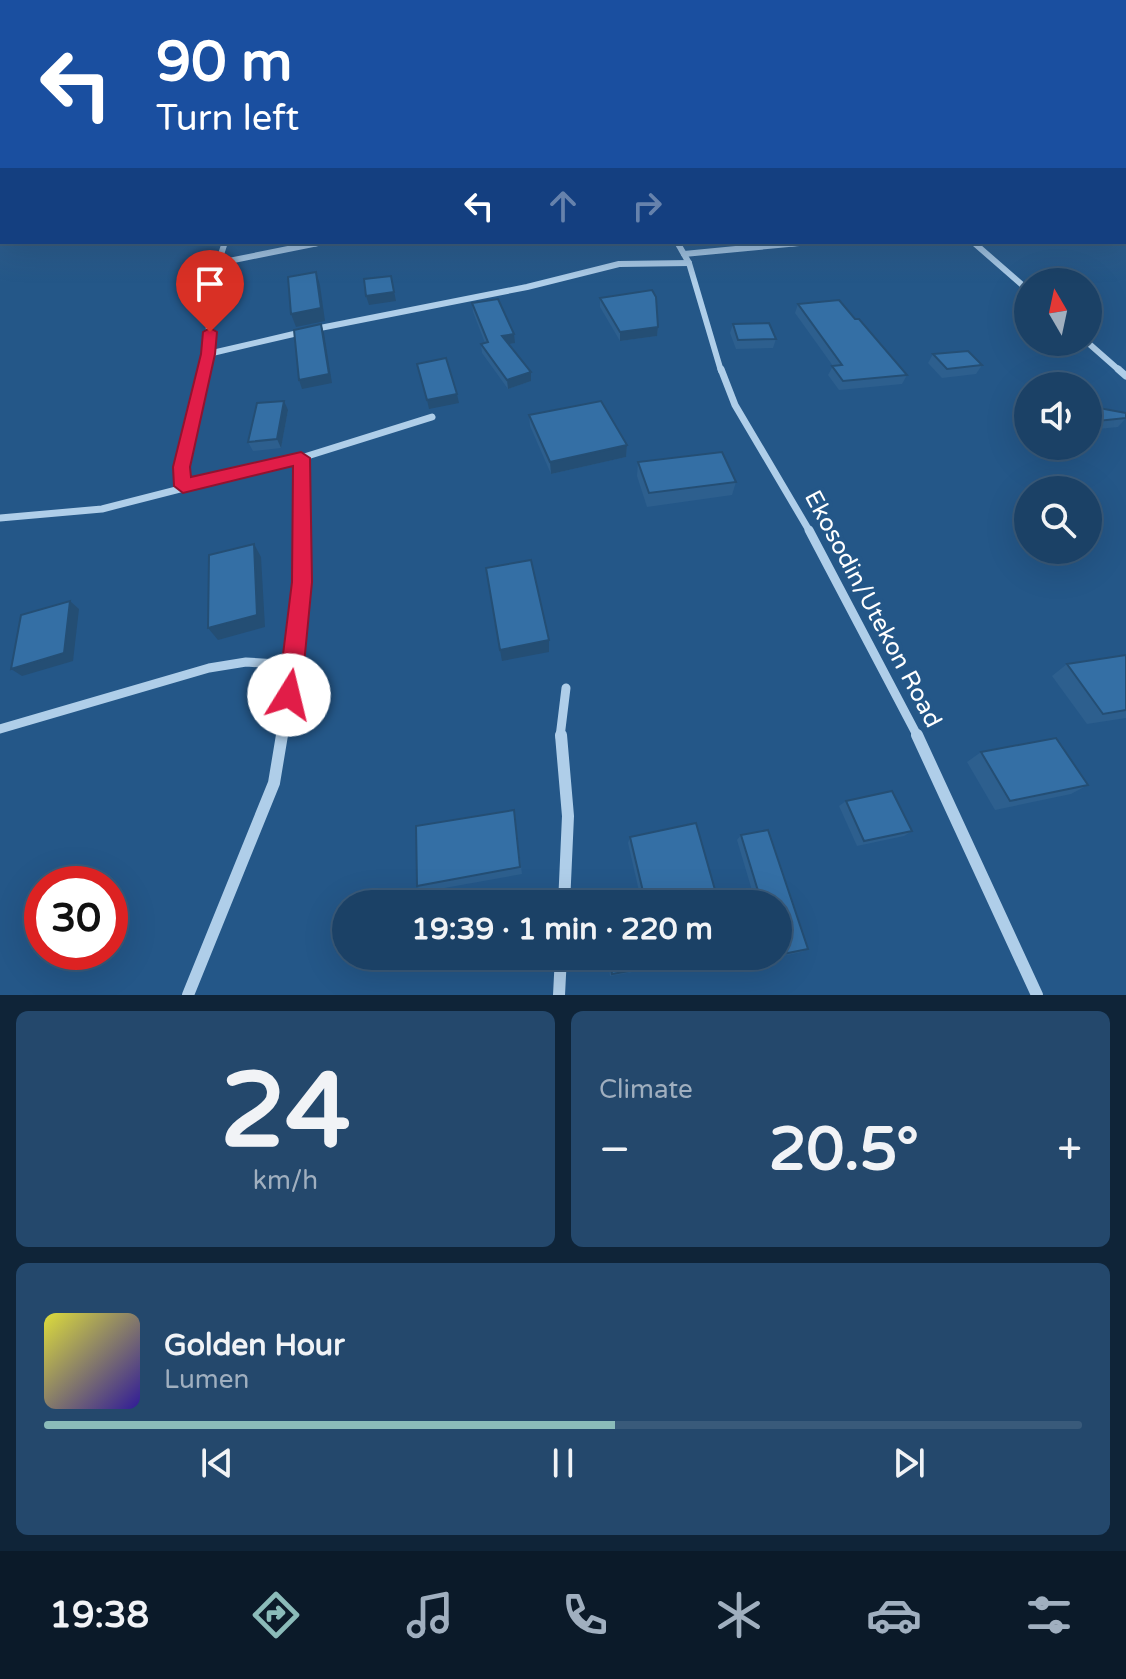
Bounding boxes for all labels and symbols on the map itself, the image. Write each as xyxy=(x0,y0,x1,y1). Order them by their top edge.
pin xyxy=(176,250,244,332)
north arrow xyxy=(1014,268,1102,356)
street label: Ekosodin/Utekon Road xyxy=(798,485,948,733)
position arrow xyxy=(247,653,331,737)
speed limit sign: 30 xyxy=(24,866,128,970)

